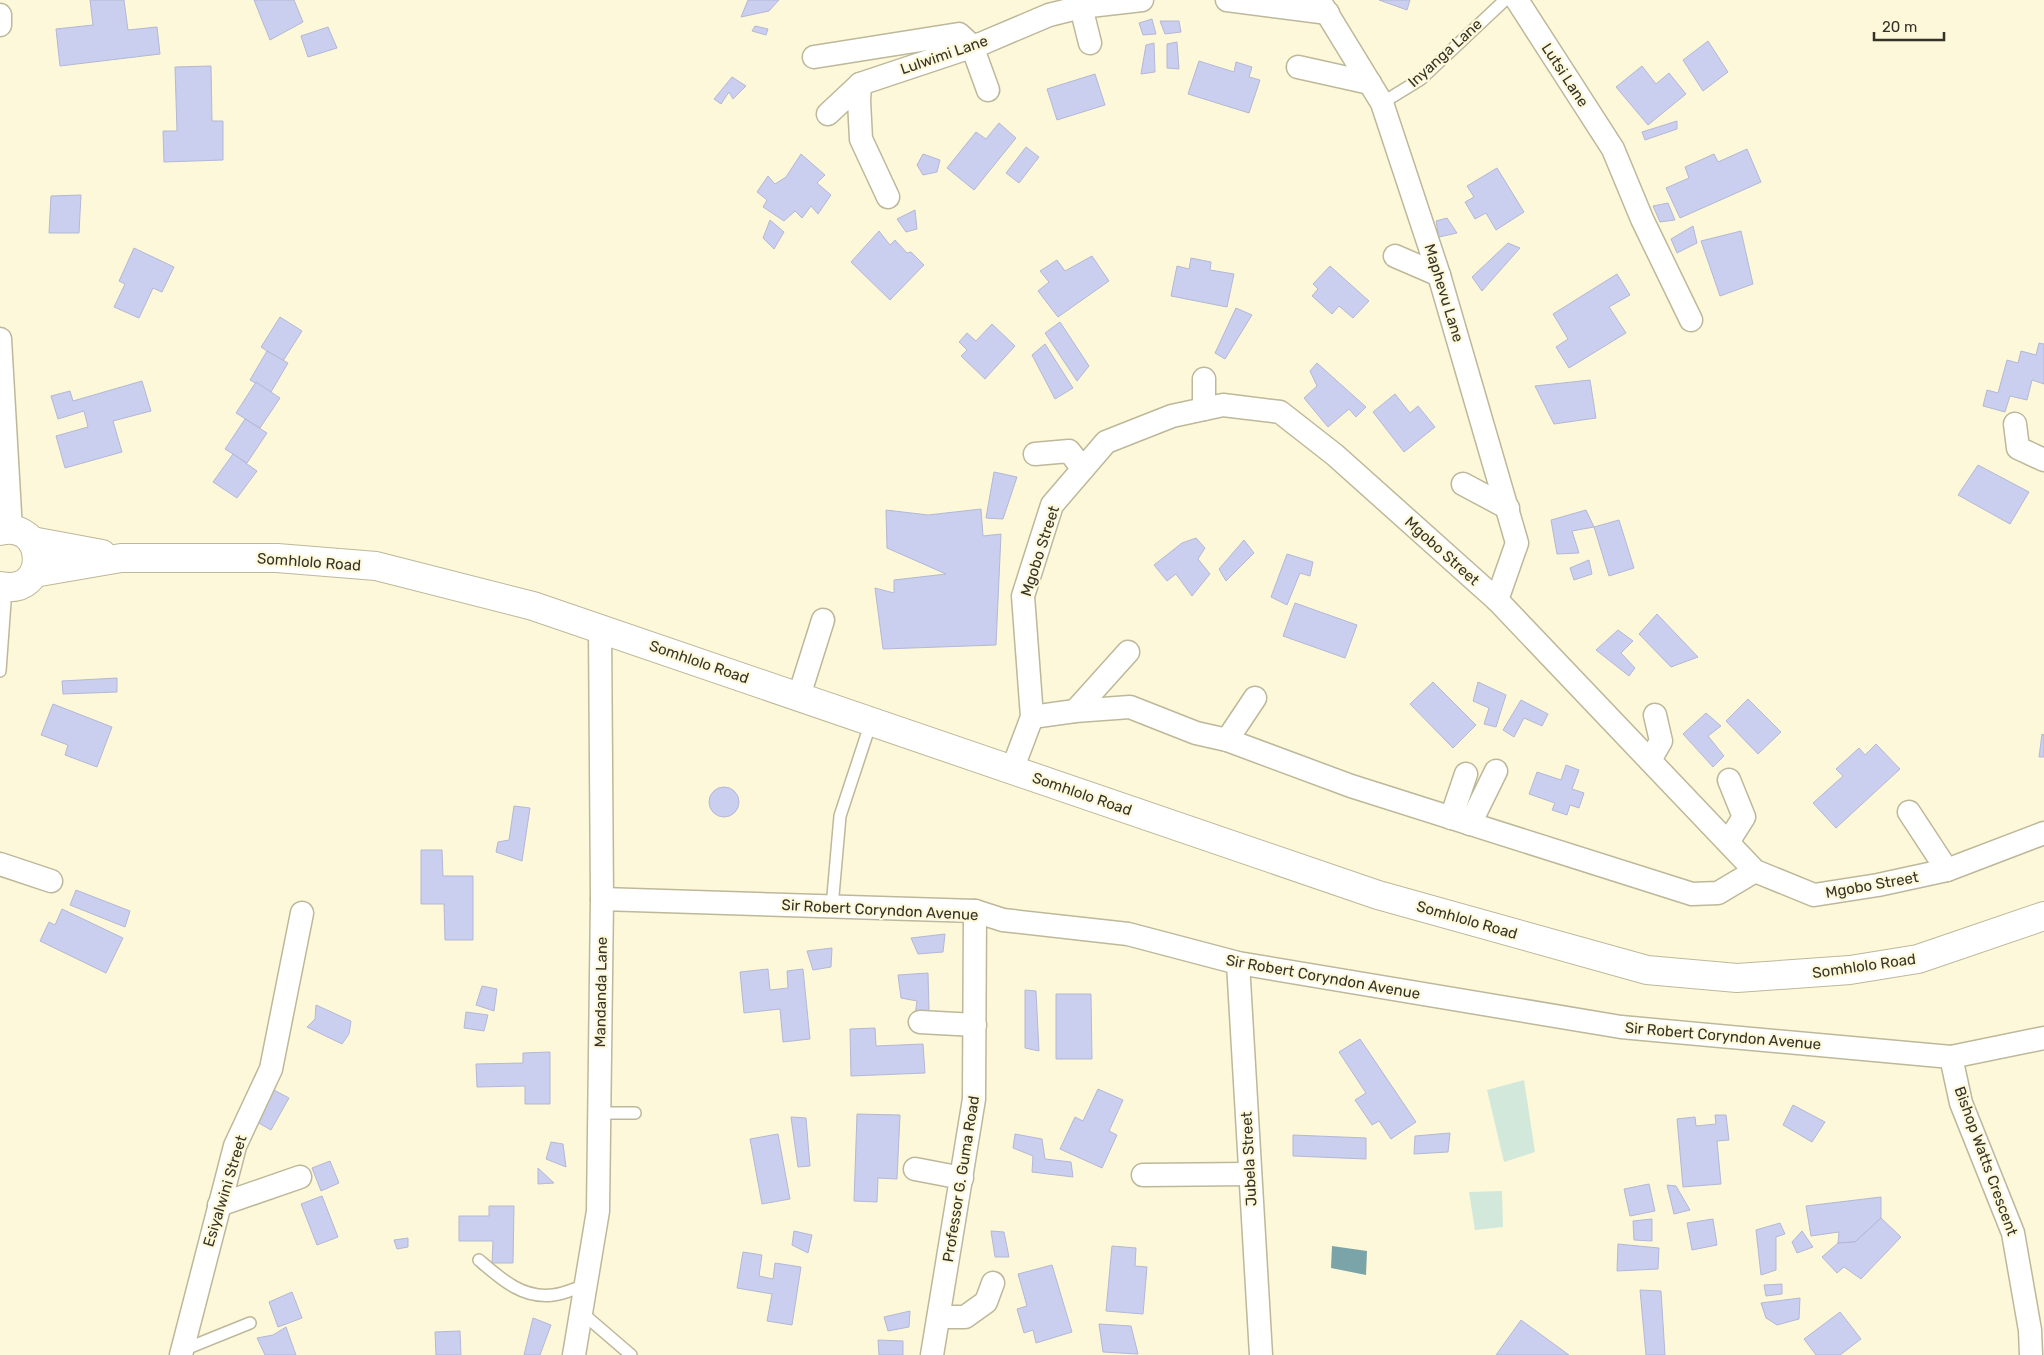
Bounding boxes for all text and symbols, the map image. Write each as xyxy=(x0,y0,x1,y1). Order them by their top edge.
scale bar xyxy=(1874,10,1944,42)
street label: Inyanga Lane xyxy=(1404,15,1486,91)
text: 20 m xyxy=(1882,18,1917,36)
street label: Lulwimi Lane xyxy=(898,32,990,78)
street label: Lutsi Lane xyxy=(1538,40,1592,110)
street label: Maphevu Lane xyxy=(1421,242,1467,344)
street label: Mgobo Street xyxy=(1017,503,1063,599)
street label: Mgobo Street xyxy=(1401,513,1483,589)
street label: Somhlolo Road xyxy=(256,549,362,575)
street label: Somhlolo Road xyxy=(647,637,751,687)
street label: Somhlolo Road xyxy=(1030,769,1134,819)
street label: Mgobo Street xyxy=(1824,868,1920,902)
street label: Sir Robert Coryndon Avenue xyxy=(781,896,979,924)
street label: Somhlolo Road xyxy=(1414,897,1520,943)
street label: Mandanda Lane xyxy=(591,937,611,1047)
street label: Somhlolo Road xyxy=(1811,950,1917,982)
street label: Sir Robert Coryndon Avenue xyxy=(1224,951,1422,1003)
street label: Sir Robert Coryndon Avenue xyxy=(1624,1018,1822,1054)
street label: Bishop Watts Crescent xyxy=(1951,1084,2021,1238)
street label: Professor G. Guma Road xyxy=(939,1095,983,1263)
street label: Jubela Street xyxy=(1238,1111,1260,1207)
street label: Esiyalwini Street xyxy=(199,1133,251,1249)

